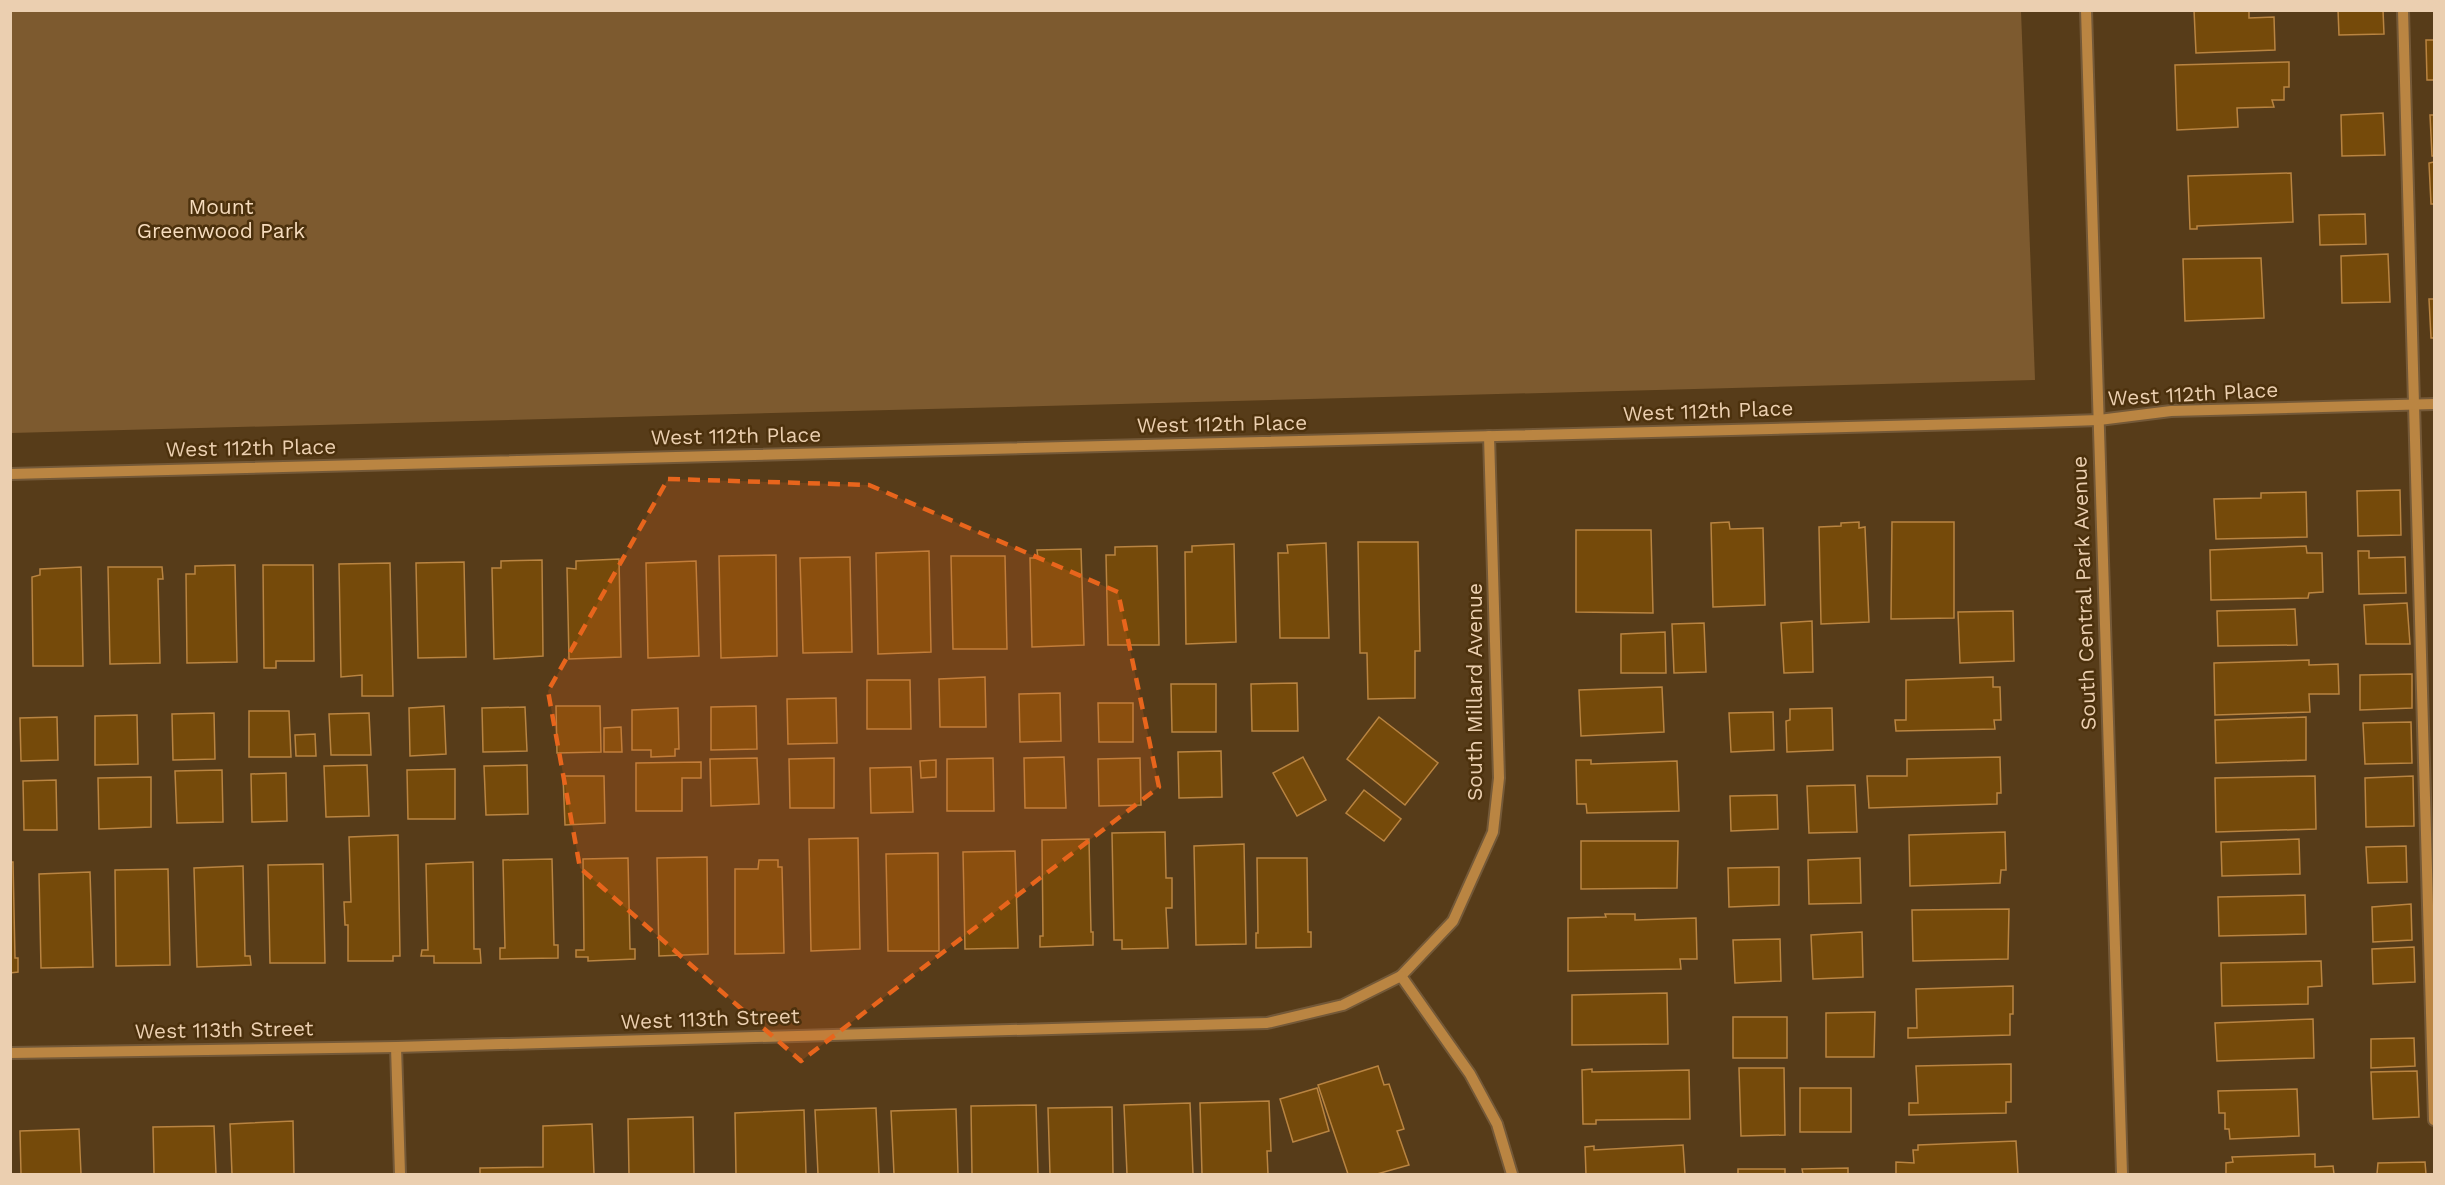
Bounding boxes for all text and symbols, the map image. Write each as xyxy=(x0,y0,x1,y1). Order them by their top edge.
park label: Mount Greenwood Park xyxy=(137,194,305,243)
street label: West 112th Place xyxy=(2107,377,2279,410)
street label: West 112th Place xyxy=(1622,395,1794,426)
street label: West 112th Place xyxy=(1136,410,1308,437)
street label: West 112th Place xyxy=(650,422,822,449)
street label: West 112th Place xyxy=(165,434,337,461)
street label: South Central Park Avenue xyxy=(2066,455,2101,731)
street label: South Millard Avenue xyxy=(1462,583,1487,801)
street label: West 113th Street xyxy=(620,1003,800,1034)
street label: West 113th Street xyxy=(134,1015,314,1044)

